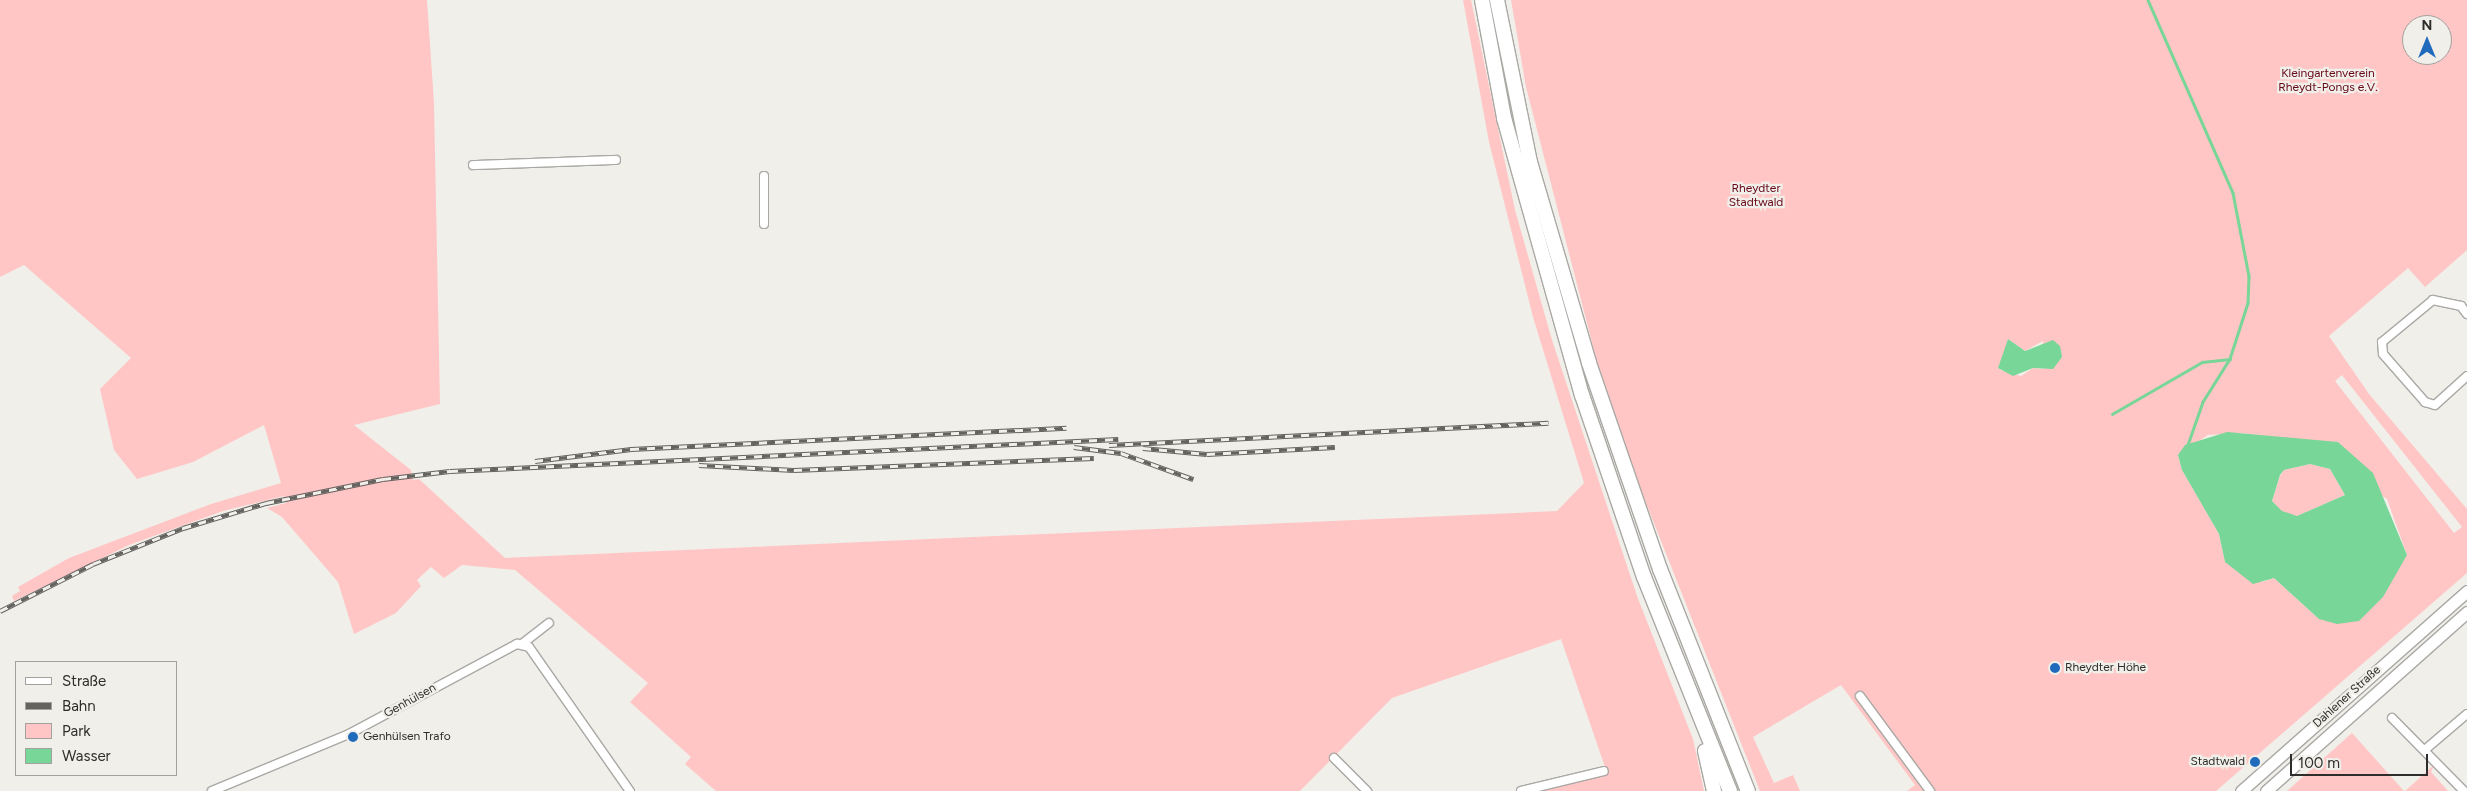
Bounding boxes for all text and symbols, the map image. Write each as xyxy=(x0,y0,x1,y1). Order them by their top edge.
north arrow xyxy=(2402,15,2452,65)
text: N xyxy=(2422,17,2432,34)
park label: Kleingartenverein Rheydt-Pongs e.V. xyxy=(2278,67,2378,95)
park label: Rheydter Stadtwald xyxy=(1729,182,1783,210)
legend xyxy=(15,661,178,776)
place label: Rheydter Höhe xyxy=(2065,661,2146,675)
marker: Rheydter Höhe xyxy=(2049,662,2061,674)
street label: Dahlener Straße xyxy=(2310,663,2384,731)
text: Straße xyxy=(62,672,106,690)
street label: Genhülsen xyxy=(381,681,439,721)
text: Bahn xyxy=(62,697,96,715)
text: Park xyxy=(62,722,91,740)
place label: Genhülsen Trafo xyxy=(363,730,451,744)
marker: Genhülsen Trafo xyxy=(347,731,359,743)
scale bar xyxy=(2292,744,2430,776)
text: Wasser xyxy=(62,747,111,765)
text: 100 m xyxy=(2298,754,2340,772)
place label: Stadtwald xyxy=(2190,755,2245,769)
marker: Stadtwald xyxy=(2249,756,2261,768)

